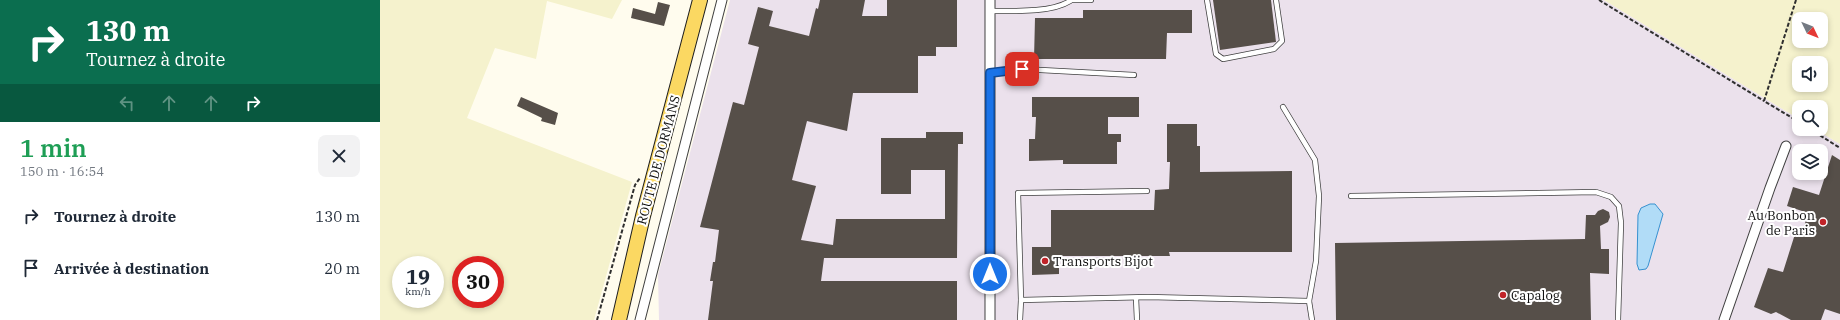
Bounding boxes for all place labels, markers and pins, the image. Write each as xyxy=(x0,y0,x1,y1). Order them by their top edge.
pin xyxy=(1005,52,1039,86)
place label: Au Bonbon de Paris xyxy=(1747,207,1815,239)
marker: Au Bonbon de Paris xyxy=(1818,217,1828,227)
place label: Transports Bijot xyxy=(1053,253,1153,270)
marker: Transports Bijot xyxy=(1040,256,1050,266)
place label: Capalog xyxy=(1511,287,1560,304)
marker: Capalog xyxy=(1498,290,1508,300)

